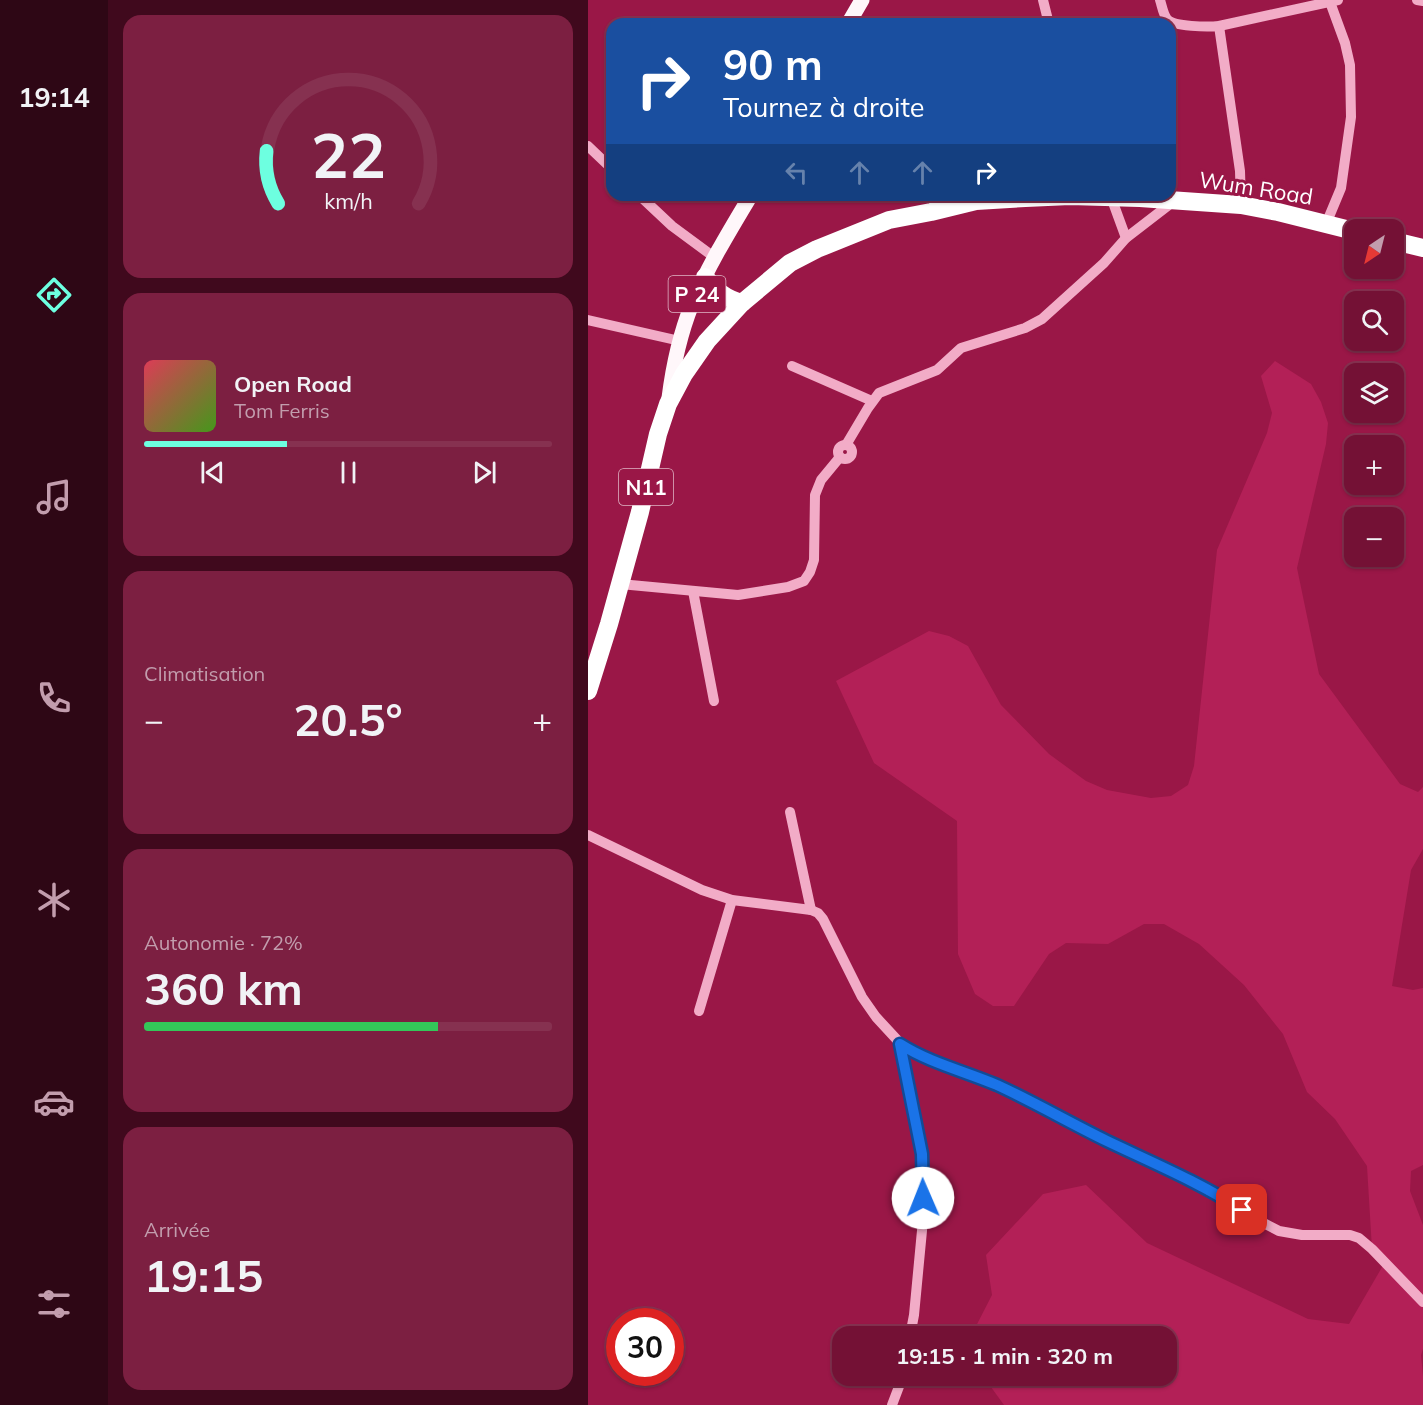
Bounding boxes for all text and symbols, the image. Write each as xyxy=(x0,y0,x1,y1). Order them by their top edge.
text: 90 m xyxy=(723,38,823,91)
icon: right xyxy=(624,42,702,120)
text: 19:14 xyxy=(18,80,90,114)
text: Tournez à droite xyxy=(723,90,924,124)
text: 22 xyxy=(311,115,385,194)
icon: left xyxy=(780,156,813,189)
icon: ahead xyxy=(843,156,876,189)
icon: ahead xyxy=(906,156,939,189)
icon: right xyxy=(969,156,1002,189)
street label: Wum Road xyxy=(1197,165,1315,211)
text: km/h xyxy=(324,187,372,214)
north arrow xyxy=(1344,219,1404,279)
map controls xyxy=(1344,219,1404,567)
icon: directions xyxy=(33,274,75,316)
road number: P 24 xyxy=(668,276,726,312)
button: search xyxy=(1344,291,1404,351)
button: layers xyxy=(1344,363,1404,423)
text: Open Road xyxy=(234,370,352,398)
text: Tom Ferris xyxy=(234,398,330,423)
button: + xyxy=(1344,435,1404,495)
icon: previous xyxy=(196,456,229,489)
icon: pause xyxy=(332,456,365,489)
icon: next xyxy=(468,456,501,489)
road number: N11 xyxy=(619,469,673,505)
icon: music xyxy=(33,476,75,518)
button: − xyxy=(1344,507,1404,567)
text: Climatisation xyxy=(144,661,265,686)
icon: phone xyxy=(33,677,75,719)
text: 20.5° xyxy=(293,691,403,747)
text: − xyxy=(144,699,164,740)
text: + xyxy=(532,699,552,740)
icon: climate xyxy=(33,879,75,921)
text: Autonomie · 72% xyxy=(144,930,303,955)
text: 360 km xyxy=(144,960,303,1016)
icon: car xyxy=(33,1081,75,1123)
position arrow xyxy=(891,1166,955,1230)
pin xyxy=(1216,1184,1267,1235)
icon: arrive xyxy=(1225,1193,1258,1226)
text: Arrivée xyxy=(144,1217,210,1242)
text: 19:15 xyxy=(144,1247,263,1303)
icon: filters xyxy=(33,1283,75,1325)
speed limit sign: 30 xyxy=(606,1308,684,1386)
text: 19:15 · 1 min · 320 m xyxy=(896,1342,1113,1370)

